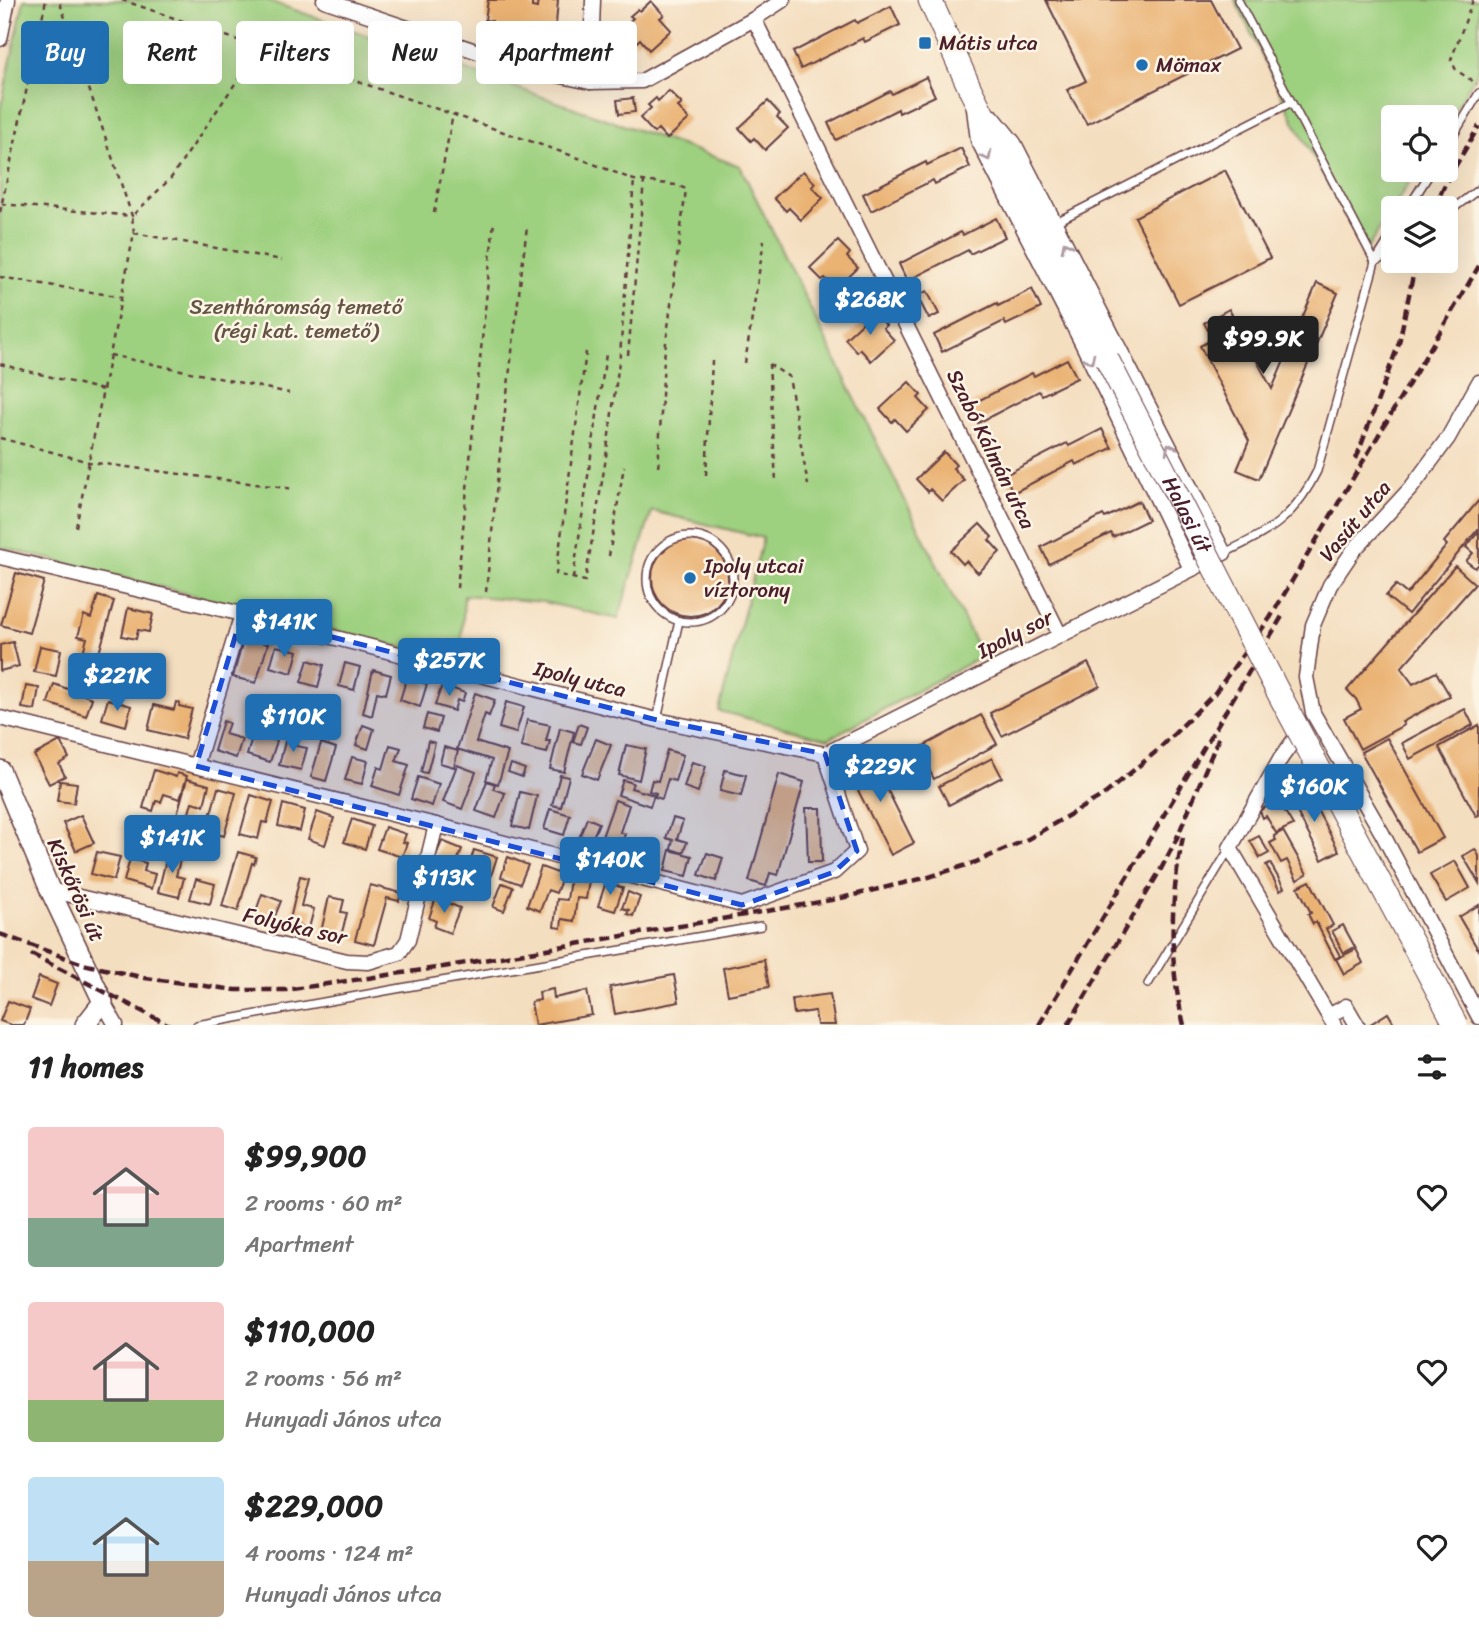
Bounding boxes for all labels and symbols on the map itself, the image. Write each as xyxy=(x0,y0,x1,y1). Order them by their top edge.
place label: Mátis utca xyxy=(939,24,1038,62)
marker: Mátis utca xyxy=(917,35,933,51)
place label: Mömax xyxy=(1156,46,1221,84)
marker: Mömax xyxy=(1134,57,1150,73)
one-way arrow xyxy=(978,149,992,161)
one-way arrow xyxy=(1061,241,1074,253)
pin: $268K xyxy=(821,278,919,337)
park label: Szentháromság temető (régi kat. temető) xyxy=(190,288,404,350)
pin: $99.9K xyxy=(1206,316,1320,376)
one-way arrow xyxy=(1081,352,1095,364)
street label: Szabó Kálmán utca xyxy=(936,362,1047,536)
one-way arrow xyxy=(1165,443,1178,456)
street label: Halasi út xyxy=(1151,469,1223,561)
street label: Vasút utca xyxy=(1309,471,1401,571)
place label: Ipoly utcai víztorony xyxy=(703,547,805,609)
marker: Ipoly utcai víztorony xyxy=(682,570,698,586)
street label: Ipoly sor xyxy=(969,598,1061,670)
pin: $141K xyxy=(235,600,333,659)
pin: $257K xyxy=(400,638,498,698)
street label: Ipoly utca xyxy=(529,649,631,709)
pin: $221K xyxy=(68,654,166,713)
pin: $110K xyxy=(244,694,342,754)
pin: $229K xyxy=(831,744,929,804)
pin: $160K xyxy=(1265,764,1363,824)
pin: $141K xyxy=(123,816,221,875)
street label: Kiskőrösi út xyxy=(36,832,116,948)
pin: $140K xyxy=(561,838,659,897)
pin: $113K xyxy=(395,856,493,915)
street label: Folyóka sor xyxy=(239,896,352,957)

